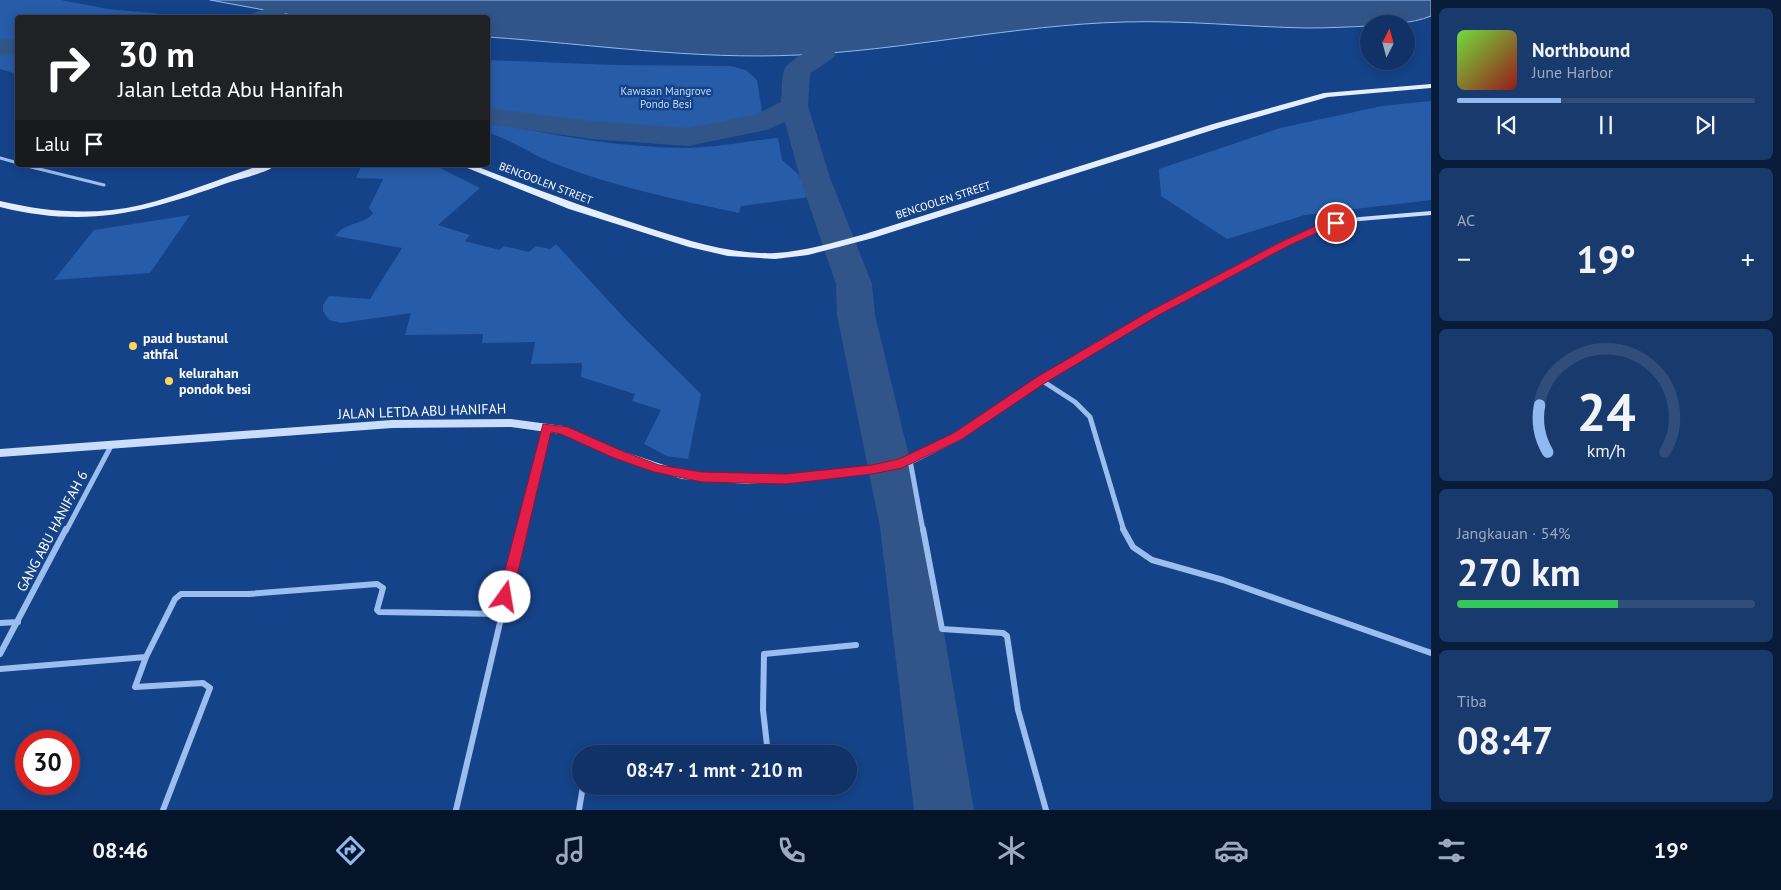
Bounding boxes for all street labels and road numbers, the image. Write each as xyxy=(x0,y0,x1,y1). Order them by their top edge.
street label: BENCOOLEN STREET xyxy=(497,159,595,207)
street label: BENCOOLEN STREET xyxy=(894,178,992,222)
street label: JALAN LETDA ABU HANIFAH xyxy=(337,399,506,423)
street label: GANG ABU HANIFAH 6 xyxy=(12,467,92,595)

